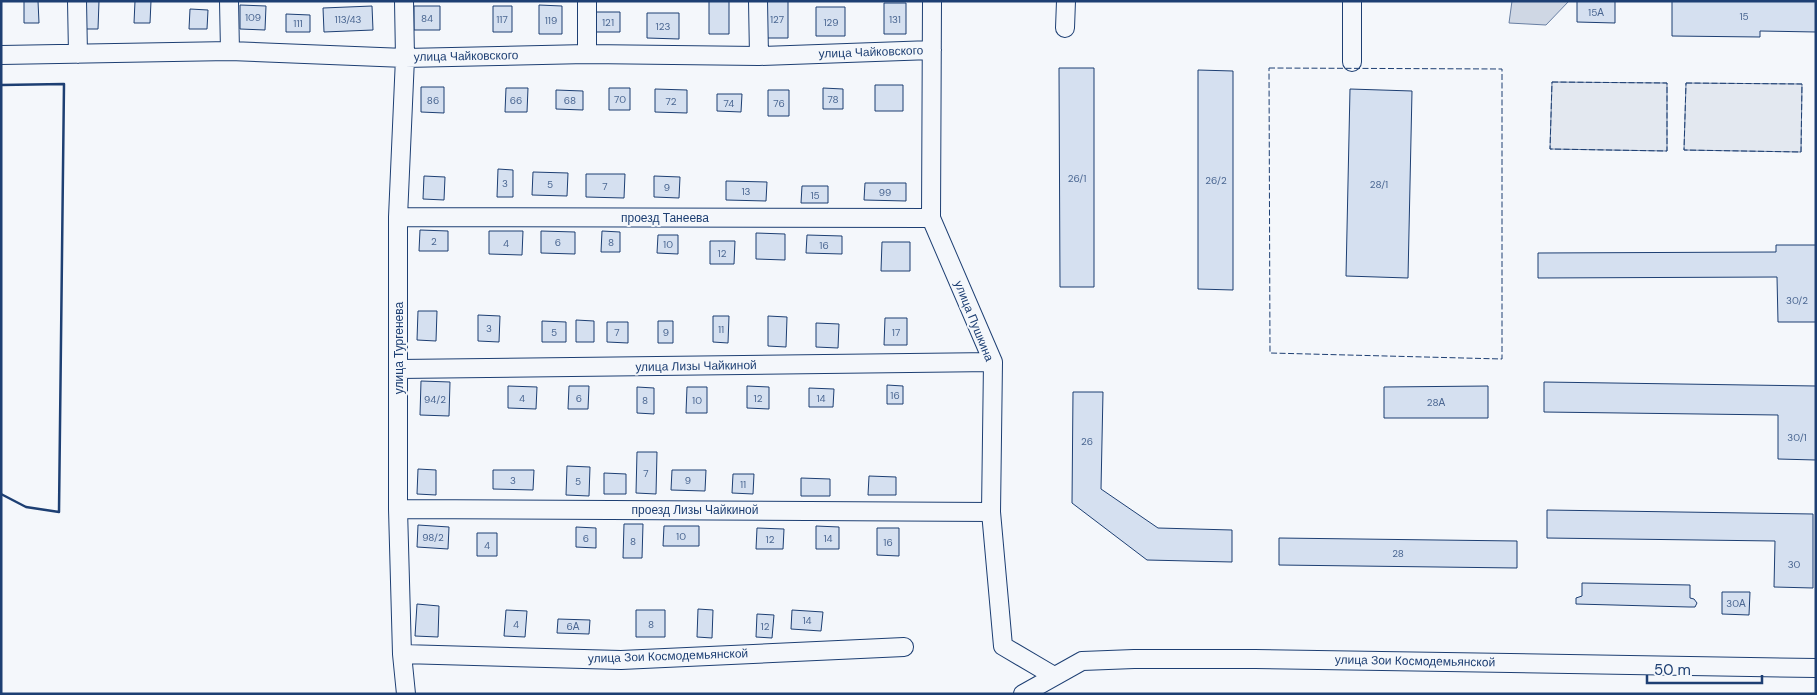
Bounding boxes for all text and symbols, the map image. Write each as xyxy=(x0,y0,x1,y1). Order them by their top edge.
house number: 15А xyxy=(1588,6,1604,19)
house number: 15 xyxy=(1739,10,1749,23)
house number: 109 xyxy=(245,11,261,24)
house number: 84 xyxy=(421,12,433,25)
house number: 113/43 xyxy=(335,13,362,26)
house number: 117 xyxy=(496,13,508,26)
house number: 127 xyxy=(770,13,784,26)
house number: 131 xyxy=(889,13,901,26)
house number: 119 xyxy=(545,14,557,27)
house number: 121 xyxy=(602,16,614,29)
house number: 129 xyxy=(823,16,839,29)
house number: 111 xyxy=(293,17,303,30)
house number: 123 xyxy=(656,20,670,33)
street label: улица Чайковского xyxy=(818,42,924,62)
street label: улица Чайковского xyxy=(414,47,519,65)
house number: 70 xyxy=(614,93,626,106)
house number: 78 xyxy=(827,93,839,106)
house number: 86 xyxy=(427,94,439,107)
house number: 66 xyxy=(510,94,522,107)
house number: 68 xyxy=(564,94,576,107)
house number: 72 xyxy=(666,95,677,108)
house number: 74 xyxy=(724,97,734,110)
house number: 76 xyxy=(773,97,785,110)
house number: 26/1 xyxy=(1068,172,1086,185)
house number: 26/2 xyxy=(1205,174,1227,187)
house number: 3 xyxy=(502,177,508,190)
house number: 5 xyxy=(547,178,553,191)
house number: 28/1 xyxy=(1370,178,1388,191)
house number: 7 xyxy=(602,180,608,193)
house number: 9 xyxy=(664,181,670,194)
house number: 13 xyxy=(741,185,751,198)
house number: 99 xyxy=(879,186,891,199)
house number: 15 xyxy=(810,189,820,202)
street label: проезд Танеева xyxy=(621,210,709,226)
house number: 2 xyxy=(431,235,437,248)
house number: 6 xyxy=(555,236,561,249)
house number: 8 xyxy=(608,236,614,249)
house number: 4 xyxy=(503,237,509,250)
house number: 10 xyxy=(663,238,673,251)
house number: 16 xyxy=(819,239,829,252)
house number: 12 xyxy=(718,247,727,260)
street label: улица Пушкина xyxy=(951,278,998,364)
house number: 30/2 xyxy=(1786,294,1808,307)
street label: улица Тургенева xyxy=(391,301,407,394)
house number: 3 xyxy=(486,322,492,335)
house number: 11 xyxy=(718,323,724,336)
house number: 5 xyxy=(551,326,557,339)
house number: 7 xyxy=(614,326,620,339)
house number: 9 xyxy=(663,326,669,339)
house number: 17 xyxy=(892,326,900,339)
street label: улица Лизы Чайкиной xyxy=(635,357,757,375)
house number: 16 xyxy=(890,389,900,402)
house number: 4 xyxy=(519,392,525,405)
house number: 6 xyxy=(576,392,582,405)
house number: 12 xyxy=(754,392,763,405)
house number: 14 xyxy=(816,392,826,405)
house number: 94/2 xyxy=(424,393,446,406)
house number: 8 xyxy=(642,394,648,407)
house number: 10 xyxy=(692,394,702,407)
house number: 28А xyxy=(1427,396,1445,409)
house number: 30/1 xyxy=(1787,431,1807,444)
house number: 26 xyxy=(1081,435,1093,448)
house number: 7 xyxy=(643,467,649,480)
house number: 3 xyxy=(510,474,516,487)
house number: 9 xyxy=(685,474,691,487)
house number: 5 xyxy=(575,475,581,488)
house number: 11 xyxy=(740,478,746,491)
street label: проезд Лизы Чайкиной xyxy=(632,502,758,518)
house number: 10 xyxy=(676,530,686,543)
house number: 98/2 xyxy=(422,531,444,544)
house number: 6 xyxy=(583,532,589,545)
house number: 14 xyxy=(823,532,833,545)
house number: 12 xyxy=(766,533,775,546)
house number: 8 xyxy=(630,535,636,548)
house number: 16 xyxy=(883,536,893,549)
house number: 4 xyxy=(484,539,490,552)
house number: 28 xyxy=(1392,547,1404,560)
house number: 30 xyxy=(1788,558,1801,571)
house number: 30А xyxy=(1726,597,1746,610)
house number: 14 xyxy=(802,614,812,627)
house number: 4 xyxy=(513,618,519,631)
house number: 8 xyxy=(648,618,654,631)
house number: 6А xyxy=(567,620,580,633)
house number: 12 xyxy=(761,620,770,633)
street label: улица Зои Космодемьянской xyxy=(588,645,748,667)
street label: улица Зои Космодемьянской xyxy=(1335,652,1495,670)
scale bar xyxy=(1647,652,1762,684)
text: 50 m xyxy=(1654,660,1691,680)

